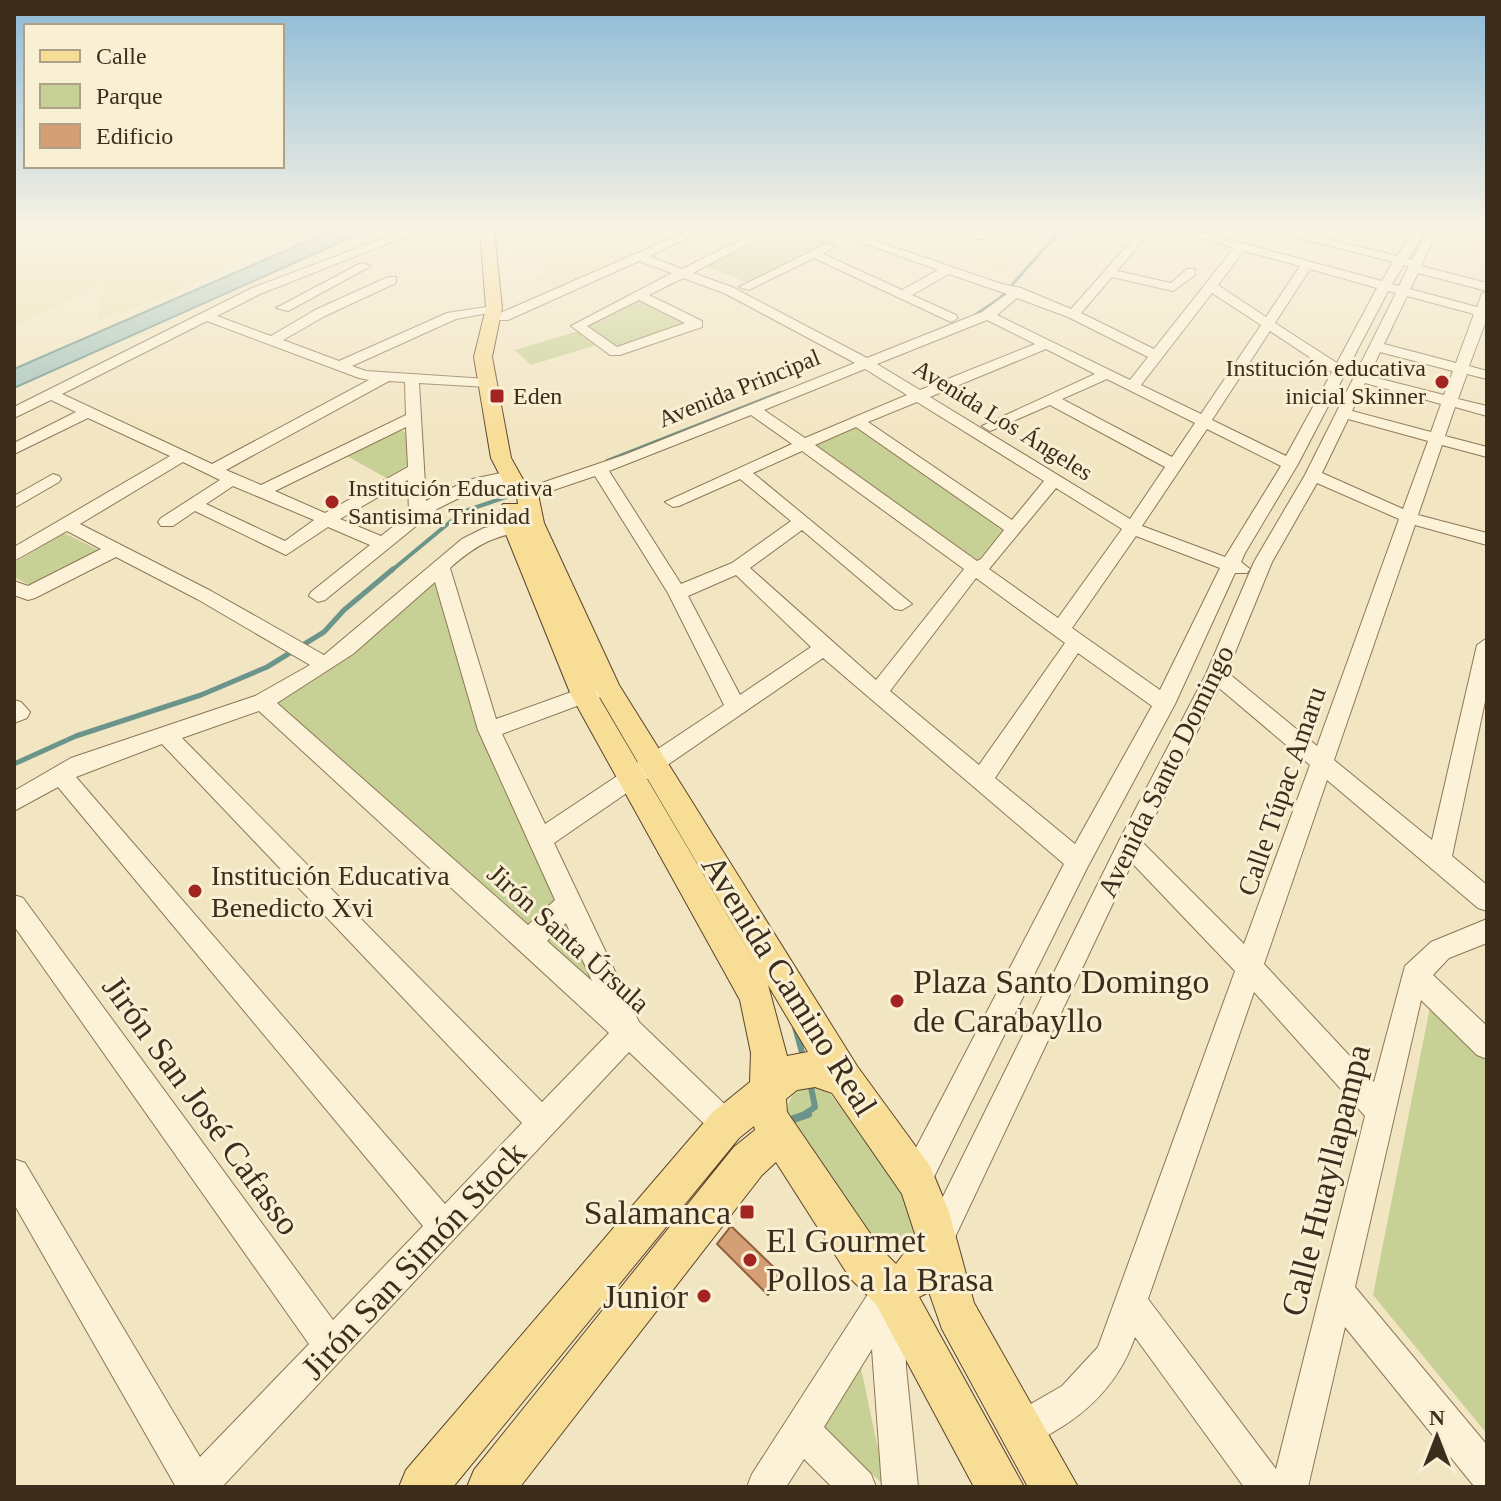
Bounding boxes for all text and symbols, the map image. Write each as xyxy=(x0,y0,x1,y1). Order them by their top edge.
legend xyxy=(24,24,284,168)
text: Calle xyxy=(96,43,147,69)
text: Parque xyxy=(96,83,163,109)
text: Edificio xyxy=(96,123,173,149)
street label: Avenida Principal xyxy=(654,344,824,432)
street label: Avenida Los Ángeles xyxy=(909,354,1097,486)
place label: Institución educativa inicial Skinner xyxy=(1225,355,1426,409)
marker: Institución educativa inicial Skinner xyxy=(1433,373,1451,391)
place label: Eden xyxy=(513,383,562,409)
marker: Eden xyxy=(488,387,506,405)
place label: Institución Educativa Santisima Trinidad xyxy=(348,475,553,529)
marker: Institución Educativa Santisima Trinidad xyxy=(323,493,341,511)
street label: Avenida Santo Domingo xyxy=(1091,640,1240,902)
street label: Calle Túpac Amaru xyxy=(1231,683,1332,900)
street label: Avenida Camino Real xyxy=(694,848,885,1122)
street label: Jirón Santa Úrsula xyxy=(481,858,656,1019)
place label: Institución Educativa Benedicto Xvi xyxy=(211,860,450,923)
marker: Institución Educativa Benedicto Xvi xyxy=(186,882,204,900)
place label: Plaza Santo Domingo de Carabayllo xyxy=(913,963,1210,1039)
street label: Jirón San José Cafasso xyxy=(95,969,308,1242)
marker: Plaza Santo Domingo de Carabayllo xyxy=(888,992,906,1010)
street label: Calle Huayllapampa xyxy=(1274,1041,1377,1320)
street label: Jirón San Simón Stock xyxy=(294,1134,533,1387)
place label: Salamanca xyxy=(584,1194,731,1231)
marker: Salamanca xyxy=(738,1203,756,1221)
place label: El Gourmet Pollos a la Brasa xyxy=(766,1222,994,1298)
marker: El Gourmet Pollos a la Brasa xyxy=(741,1251,759,1269)
place label: Junior xyxy=(603,1278,689,1315)
marker: Junior xyxy=(695,1287,713,1305)
north arrow xyxy=(1397,1397,1477,1477)
text: N xyxy=(1429,1405,1445,1430)

